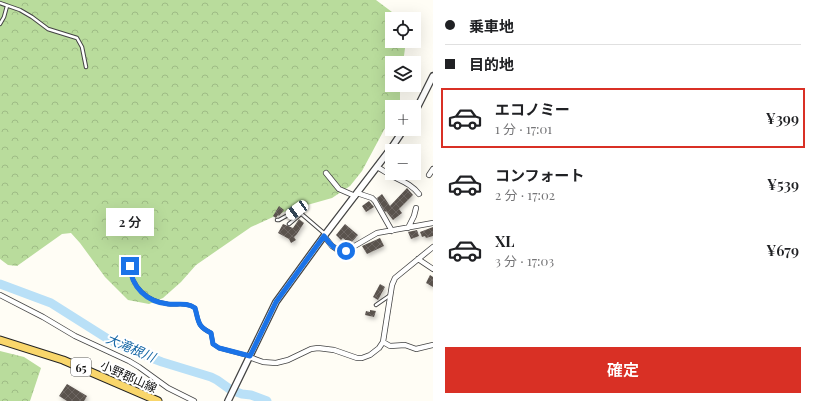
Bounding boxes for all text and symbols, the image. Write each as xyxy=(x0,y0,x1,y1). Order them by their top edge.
map controls xyxy=(385,12,421,180)
button: locate xyxy=(385,12,421,48)
text: 乗車地 xyxy=(469,16,514,36)
text: 目的地 xyxy=(469,54,514,74)
button: layers xyxy=(385,56,421,92)
text: エコノミー xyxy=(495,99,570,119)
button: + xyxy=(385,100,421,136)
icon: car xyxy=(447,100,483,136)
text: ¥399 xyxy=(766,108,799,128)
text: 1 分 · 17:01 xyxy=(495,120,552,137)
button: − xyxy=(385,144,421,180)
text: コンフォート xyxy=(495,165,585,185)
icon: car xyxy=(447,166,483,202)
text: ¥539 xyxy=(767,174,799,194)
text: 2 分 · 17:02 xyxy=(495,186,555,203)
car xyxy=(284,198,310,222)
callout: 2 分 xyxy=(106,208,154,236)
text: 2 分 xyxy=(119,213,141,230)
text: XL xyxy=(495,231,515,251)
icon: car xyxy=(447,232,483,268)
text: ¥679 xyxy=(766,240,799,260)
route start xyxy=(337,242,355,260)
text: 3 分 · 17:03 xyxy=(495,252,554,269)
route end xyxy=(121,257,139,275)
water label: 大滝根川 xyxy=(104,329,160,366)
button: 確定 xyxy=(445,347,801,393)
street label: 小野郡山線 xyxy=(98,356,160,396)
road number: 65 xyxy=(71,358,91,376)

